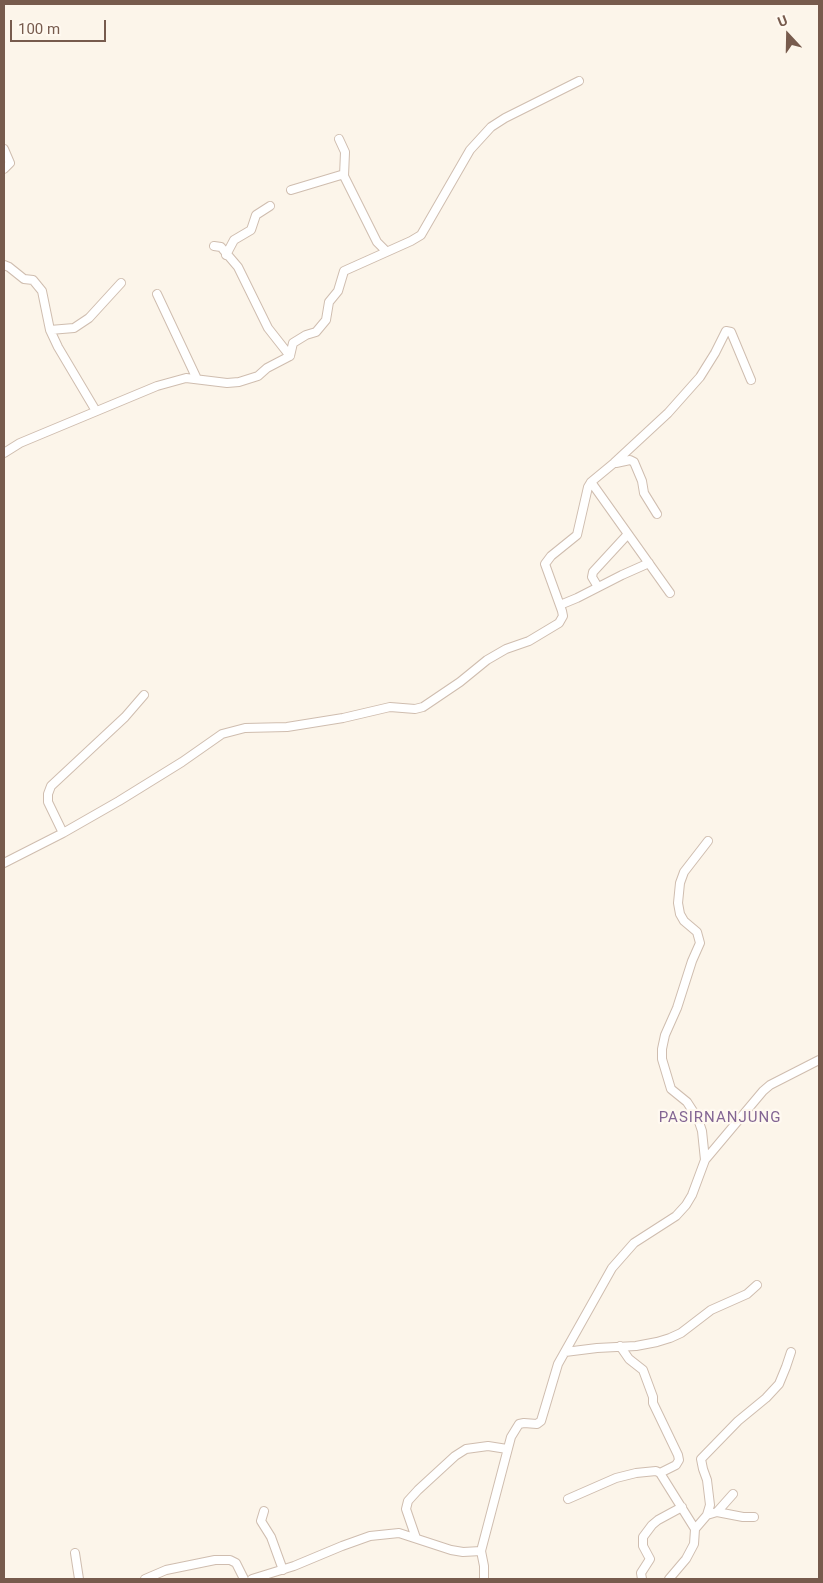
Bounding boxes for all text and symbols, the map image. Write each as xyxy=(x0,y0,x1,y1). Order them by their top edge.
scale bar xyxy=(12,10,109,42)
north arrow xyxy=(763,10,813,60)
text: U xyxy=(775,12,790,30)
text: 100 m xyxy=(18,20,60,38)
district label: PASIRNANJUNG xyxy=(657,1109,783,1127)

